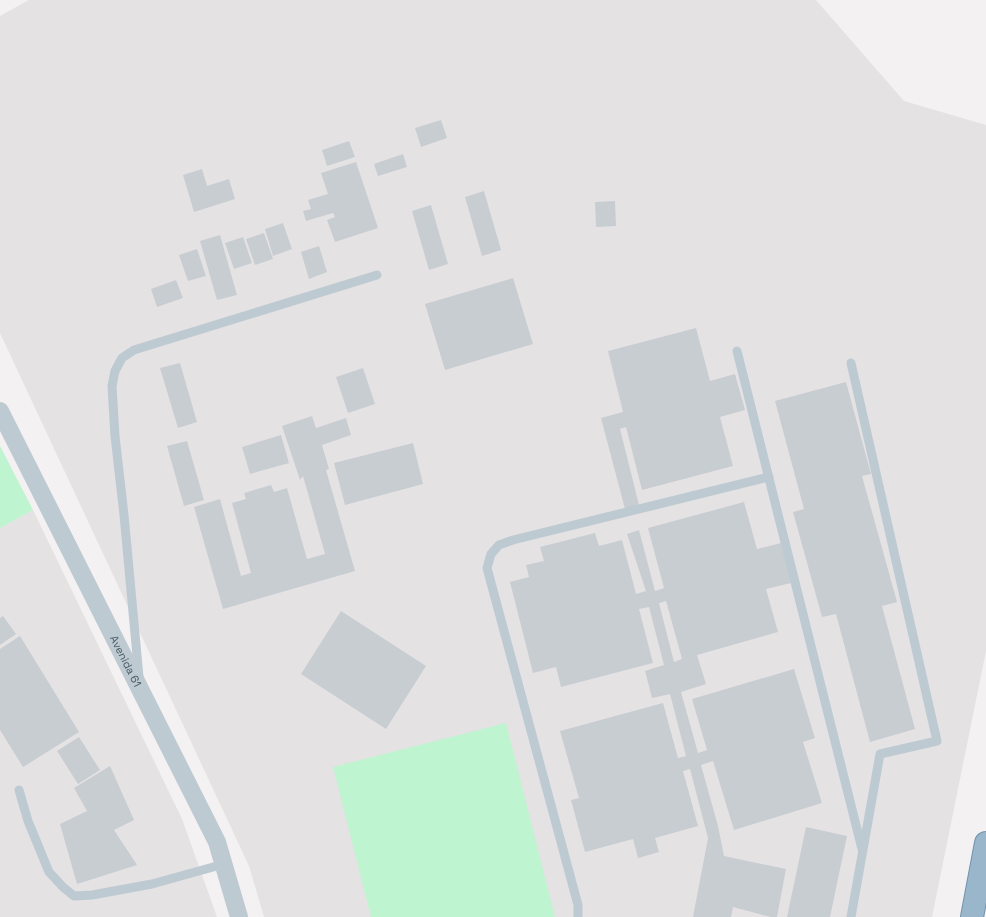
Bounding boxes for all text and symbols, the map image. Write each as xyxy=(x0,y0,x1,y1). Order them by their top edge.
street label: Avenida 61 xyxy=(107,633,145,689)

